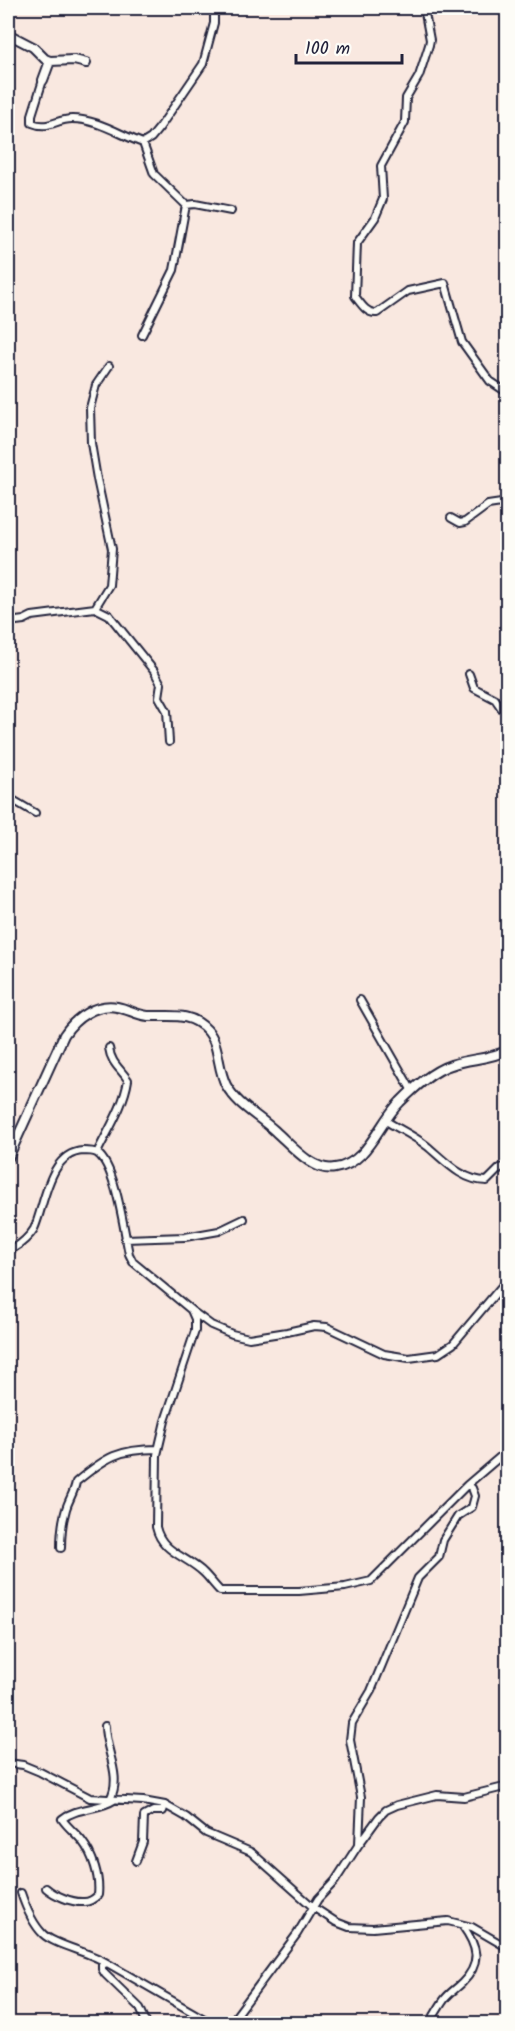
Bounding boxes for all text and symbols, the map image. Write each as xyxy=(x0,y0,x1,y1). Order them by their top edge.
scale bar xyxy=(296,27,402,65)
text: 100 m xyxy=(305,35,350,64)

